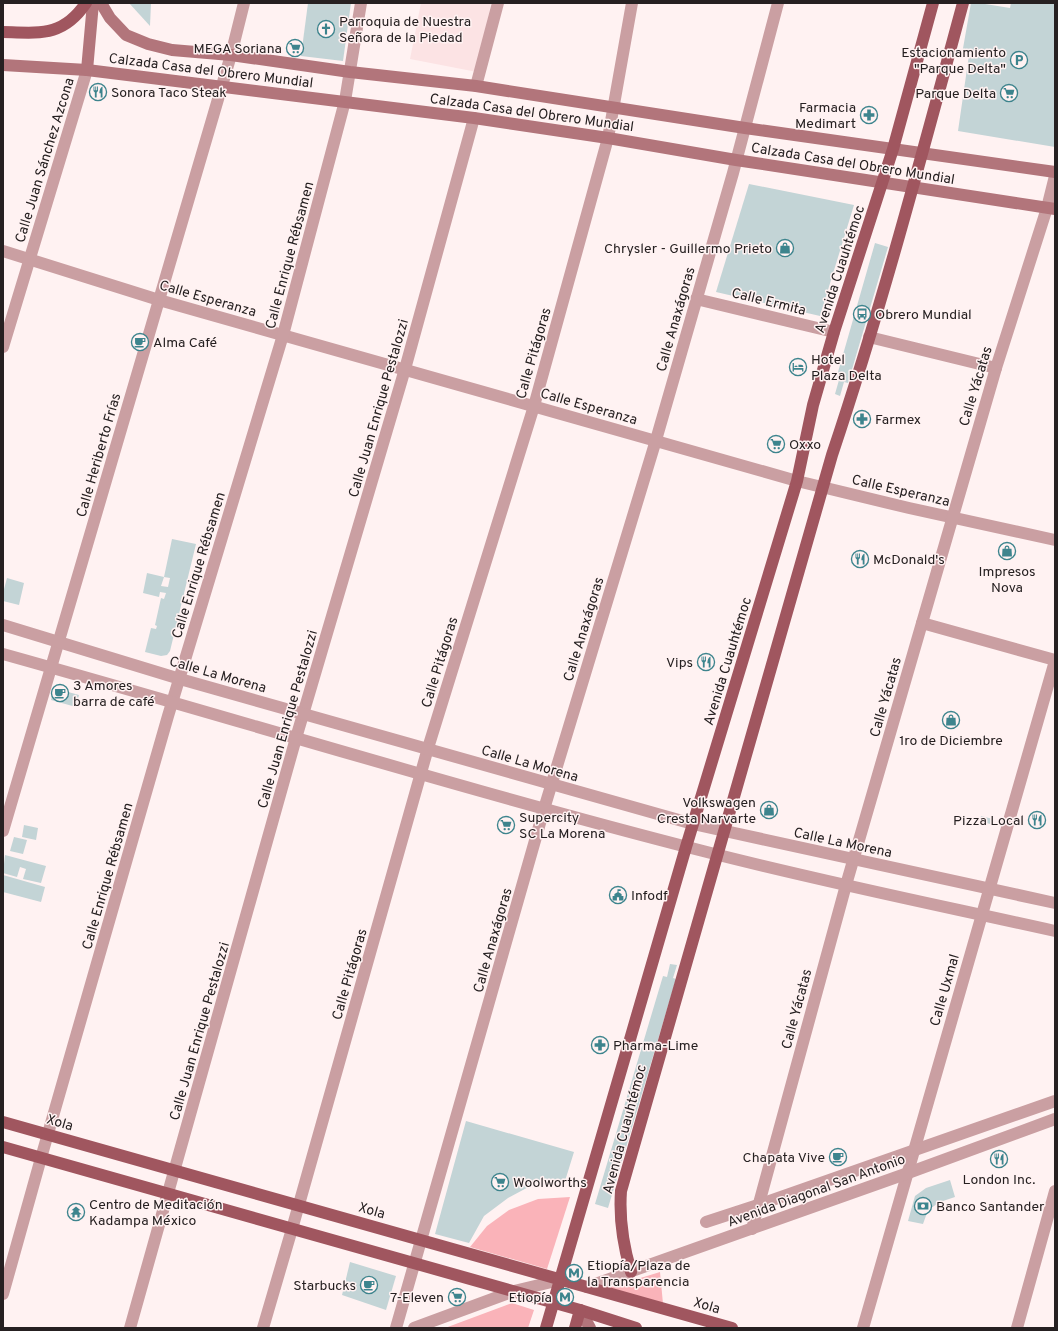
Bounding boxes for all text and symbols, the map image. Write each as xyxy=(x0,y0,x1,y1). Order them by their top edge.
place label: Parroquia de Nuestra Señora de la Piedad xyxy=(339,14,471,47)
church icon: Parroquia de Nuestra Señora de la Piedad xyxy=(316,19,336,39)
supermarket icon: MEGA Soriana xyxy=(285,38,305,58)
place label: MEGA Soriana xyxy=(194,41,282,58)
place label: Estacionamiento "Parque Delta" xyxy=(901,45,1006,78)
parking icon: Estacionamiento "Parque Delta" xyxy=(1009,50,1029,70)
street label: Calzada Casa del Obrero Mundial xyxy=(108,51,314,92)
street label: Calle Juan Sánchez Azcona xyxy=(12,76,79,245)
restaurant icon: Sonora Taco Steak xyxy=(88,82,108,102)
supermarket icon: Parque Delta xyxy=(999,83,1019,103)
place label: Sonora Taco Steak xyxy=(111,85,227,102)
place label: Parque Delta xyxy=(915,86,996,103)
street label: Calzada Casa del Obrero Mundial xyxy=(429,91,635,136)
place label: Farmacia Medimart xyxy=(795,100,856,133)
pharmacy icon: Farmacia Medimart xyxy=(859,105,879,125)
street label: Calzada Casa del Obrero Mundial xyxy=(750,140,956,189)
street label: Calle Enrique Rébsamen xyxy=(263,180,318,331)
street label: Avenida Cuauhtémoc xyxy=(812,203,869,335)
shop icon: Chrysler - Guillermo Prieto xyxy=(775,238,795,258)
place label: Chrysler - Guillermo Prieto xyxy=(604,241,772,258)
street label: Calle Anaxágoras xyxy=(653,265,700,374)
street label: Calle Esperanza xyxy=(157,277,258,321)
street label: Calle Ermita xyxy=(730,285,808,320)
bus stop icon: Obrero Mundial xyxy=(852,304,872,324)
street label: Calle Pitágoras xyxy=(513,306,556,401)
place label: Obrero Mundial xyxy=(875,307,972,324)
street label: Calle Juan Enrique Pestalozzi xyxy=(346,317,413,500)
cafe icon: Alma Café xyxy=(130,332,150,352)
place label: Alma Café xyxy=(153,335,217,352)
street label: Calle Yácatas xyxy=(956,345,997,428)
place label: Hotel Plaza Delta xyxy=(811,352,882,385)
hotel icon: Hotel Plaza Delta xyxy=(788,357,808,377)
street label: Calle Esperanza xyxy=(538,385,639,429)
street label: Calle Heriberto Frías xyxy=(74,391,125,519)
pharmacy icon: Farmex xyxy=(852,409,872,429)
place label: Farmex xyxy=(875,412,921,429)
supermarket icon: Oxxo xyxy=(766,434,786,454)
place label: Oxxo xyxy=(789,437,821,454)
street label: Calle Esperanza xyxy=(850,472,951,511)
street label: Calle Enrique Rébsamen xyxy=(169,490,230,641)
shop icon: Impresos Nova xyxy=(997,541,1017,561)
restaurant icon: McDonald's xyxy=(850,549,870,569)
place label: McDonald's xyxy=(873,552,945,569)
place label: Impresos Nova xyxy=(979,564,1035,597)
street label: Calle Anaxágoras xyxy=(560,575,608,684)
street label: Avenida Cuauhtémoc xyxy=(701,595,756,728)
street label: Calle Pitágoras xyxy=(419,615,462,710)
street label: Calle Juan Enrique Pestalozzi xyxy=(255,628,322,811)
restaurant icon: Vips xyxy=(696,652,716,672)
street label: Calle La Morena xyxy=(167,653,268,697)
place label: Vips xyxy=(666,655,693,672)
street label: Calle Yácatas xyxy=(867,655,906,739)
place label: 3 Amores barra de café xyxy=(73,678,155,711)
cafe icon: 3 Amores barra de café xyxy=(50,683,70,703)
shop icon: 1ro de Diciembre xyxy=(941,710,961,730)
place label: 1ro de Diciembre xyxy=(899,733,1003,750)
street label: Calle La Morena xyxy=(479,742,580,786)
place label: Volkswagen Cresta Narvarte xyxy=(657,795,756,828)
shop icon: Volkswagen Cresta Narvarte xyxy=(759,800,779,820)
street label: Calle Enrique Rébsamen xyxy=(79,801,138,952)
place label: Supercity SC La Morena xyxy=(519,810,605,843)
restaurant icon: Pizza Local xyxy=(1027,810,1047,830)
place label: Pizza Local xyxy=(953,813,1024,830)
supermarket icon: Supercity SC La Morena xyxy=(496,815,516,835)
street label: Calle La Morena xyxy=(792,825,893,862)
public building icon: Infodf xyxy=(608,885,628,905)
street label: Calle Anaxágoras xyxy=(470,886,517,995)
place label: Infodf xyxy=(631,888,668,905)
street label: Calle Pitágoras xyxy=(329,927,372,1022)
street label: Calle Juan Enrique Pestalozzi xyxy=(167,940,234,1123)
street label: Calle Uxmal xyxy=(927,952,964,1028)
street label: Calle Yácatas xyxy=(779,967,816,1051)
pharmacy icon: Pharma-Lime xyxy=(590,1035,610,1055)
place label: Pharma-Lime xyxy=(613,1038,698,1055)
street label: Avenida Cuauhtémoc xyxy=(600,1063,651,1196)
street label: Xola xyxy=(44,1112,75,1135)
cafe icon: Chapata Vive xyxy=(828,1147,848,1167)
restaurant icon: London Inc. xyxy=(989,1149,1009,1169)
place label: Chapata Vive xyxy=(743,1150,825,1167)
street label: Avenida Diagonal San Antonio xyxy=(725,1151,908,1232)
supermarket icon: Woolworths xyxy=(490,1172,510,1192)
place label: London Inc. xyxy=(963,1172,1035,1189)
place label: Woolworths xyxy=(513,1175,587,1192)
bank icon: Banco Santander xyxy=(913,1196,933,1216)
place label: Centro de Meditación Kadampa México xyxy=(89,1197,223,1230)
place label: Banco Santander xyxy=(936,1199,1045,1216)
street label: Xola xyxy=(356,1200,387,1223)
temple icon: Centro de Meditación Kadampa México xyxy=(66,1202,86,1222)
place label: Etiopía/Plaza de la Transparencia xyxy=(587,1258,690,1291)
metro station icon: Etiopía/Plaza de la Transparencia xyxy=(564,1263,584,1283)
cafe icon: Starbucks xyxy=(359,1275,379,1295)
place label: Starbucks xyxy=(293,1278,356,1295)
supermarket icon: 7-Eleven xyxy=(447,1287,467,1307)
metro station icon: Etiopía xyxy=(555,1287,575,1307)
place label: 7-Eleven xyxy=(390,1290,444,1307)
place label: Etiopía xyxy=(509,1290,552,1307)
street label: Xola xyxy=(691,1295,722,1318)

